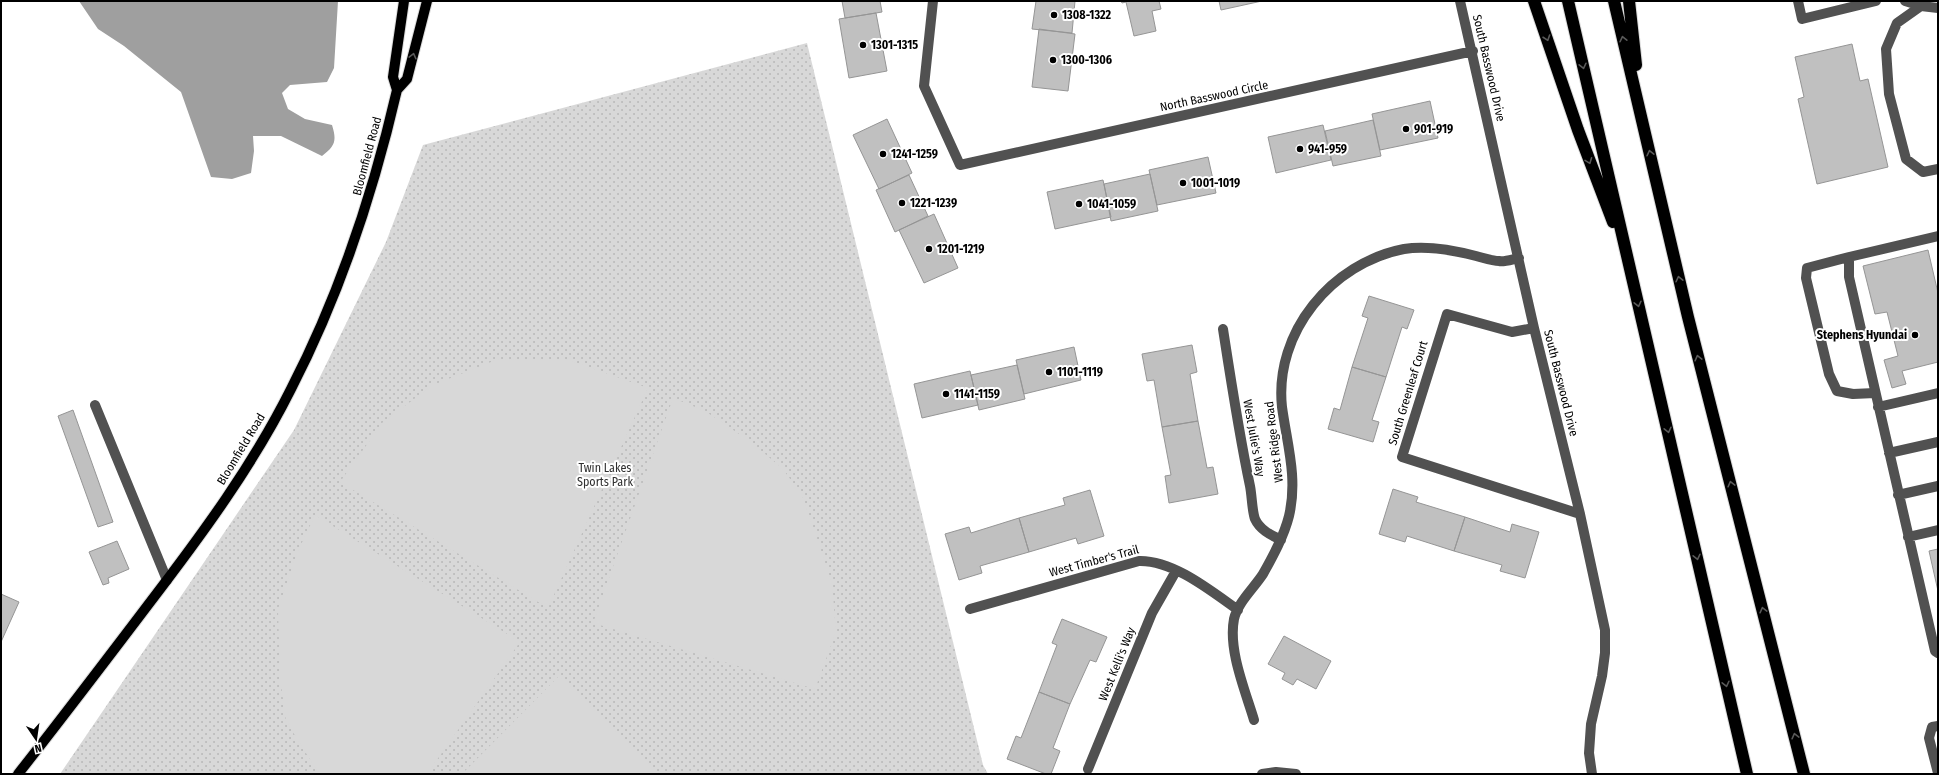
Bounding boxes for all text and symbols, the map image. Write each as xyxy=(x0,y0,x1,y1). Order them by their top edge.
place label: 1308-1322 xyxy=(1062,8,1112,22)
marker: 1308-1322 xyxy=(1049,10,1059,20)
street label: South Basswood Drive xyxy=(1470,13,1508,123)
one-way arrow xyxy=(1542,34,1551,41)
one-way arrow xyxy=(1620,36,1628,42)
place label: 1301-1315 xyxy=(871,38,918,52)
marker: 1301-1315 xyxy=(858,40,868,50)
one-way arrow xyxy=(409,53,417,59)
place label: 1300-1306 xyxy=(1061,53,1112,67)
marker: 1300-1306 xyxy=(1048,55,1058,65)
one-way arrow xyxy=(1578,63,1586,69)
street label: North Basswood Circle xyxy=(1159,78,1269,114)
street label: Bloomfield Road xyxy=(350,115,384,197)
place label: 901-919 xyxy=(1414,122,1453,136)
marker: 901-919 xyxy=(1401,124,1411,134)
place label: 941-959 xyxy=(1308,142,1347,156)
marker: 941-959 xyxy=(1295,144,1305,154)
place label: 1241-1259 xyxy=(891,147,938,161)
marker: 1241-1259 xyxy=(878,149,888,159)
one-way arrow xyxy=(1646,150,1654,156)
one-way arrow xyxy=(1585,157,1593,164)
place label: 1001-1019 xyxy=(1191,176,1240,190)
marker: 1001-1019 xyxy=(1178,178,1188,188)
place label: 1221-1239 xyxy=(910,196,957,210)
place label: 1041-1059 xyxy=(1087,197,1136,211)
marker: 1221-1239 xyxy=(897,198,907,208)
marker: 1041-1059 xyxy=(1074,199,1084,209)
place label: 1201-1219 xyxy=(937,242,984,256)
marker: 1201-1219 xyxy=(924,244,934,254)
one-way arrow xyxy=(1675,276,1684,283)
one-way arrow xyxy=(1634,301,1642,307)
street label: South Basswood Drive xyxy=(1541,328,1581,438)
place label: Stephens Hyundai xyxy=(1817,328,1907,342)
marker: Stephens Hyundai xyxy=(1910,330,1920,340)
street label: South Greenleaf Court xyxy=(1385,339,1431,447)
one-way arrow xyxy=(1694,355,1703,362)
place label: 1101-1119 xyxy=(1057,365,1103,379)
marker: 1101-1119 xyxy=(1044,367,1054,377)
place label: 1141-1159 xyxy=(954,387,1000,401)
marker: 1141-1159 xyxy=(941,389,951,399)
street label: West Julie's Way xyxy=(1240,398,1268,478)
street label: West Ridge Road xyxy=(1262,401,1286,483)
street label: Bloomfield Road xyxy=(214,411,268,487)
one-way arrow xyxy=(1663,427,1671,434)
park label: Twin Lakes Sports Park xyxy=(577,461,633,489)
one-way arrow xyxy=(1727,481,1735,487)
street label: West Timber's Trail xyxy=(1048,542,1140,580)
one-way arrow xyxy=(1692,554,1700,560)
one-way arrow xyxy=(1759,607,1768,614)
street label: West Kelli's Way xyxy=(1096,625,1138,703)
one-way arrow xyxy=(1722,681,1730,687)
north arrow xyxy=(16,719,56,759)
one-way arrow xyxy=(1792,733,1800,739)
text: N xyxy=(33,741,43,755)

